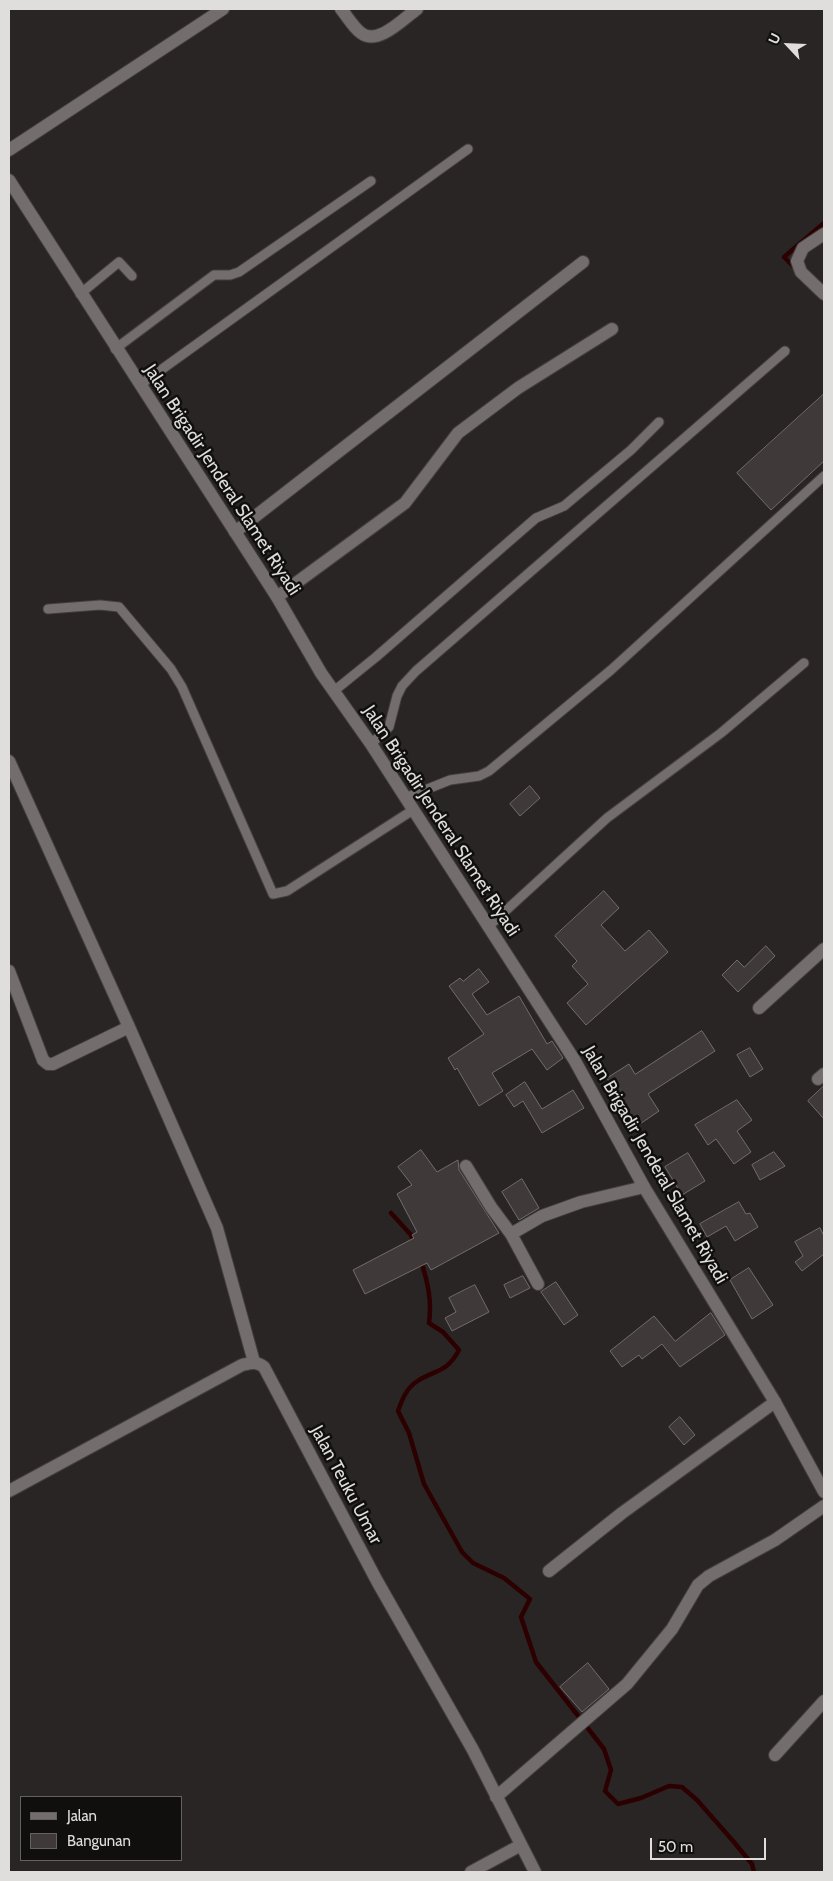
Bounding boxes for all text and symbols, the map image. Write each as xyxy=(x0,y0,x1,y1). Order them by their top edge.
north arrow xyxy=(763,20,813,70)
text: U xyxy=(764,30,785,47)
street label: Jalan Brigadir Jenderal Slamet Riyadi xyxy=(139,360,305,600)
street label: Jalan Brigadir Jenderal Slamet Riyadi xyxy=(358,701,524,941)
street label: Jalan Brigadir Jenderal Slamet Riyadi xyxy=(578,1042,732,1288)
street label: Jalan Teuku Umar xyxy=(306,1422,386,1548)
legend xyxy=(20,1796,182,1861)
text: Jalan xyxy=(67,1807,97,1825)
scale bar xyxy=(653,1828,769,1860)
text: Bangunan xyxy=(67,1832,131,1850)
text: 50 m xyxy=(658,1838,693,1856)

